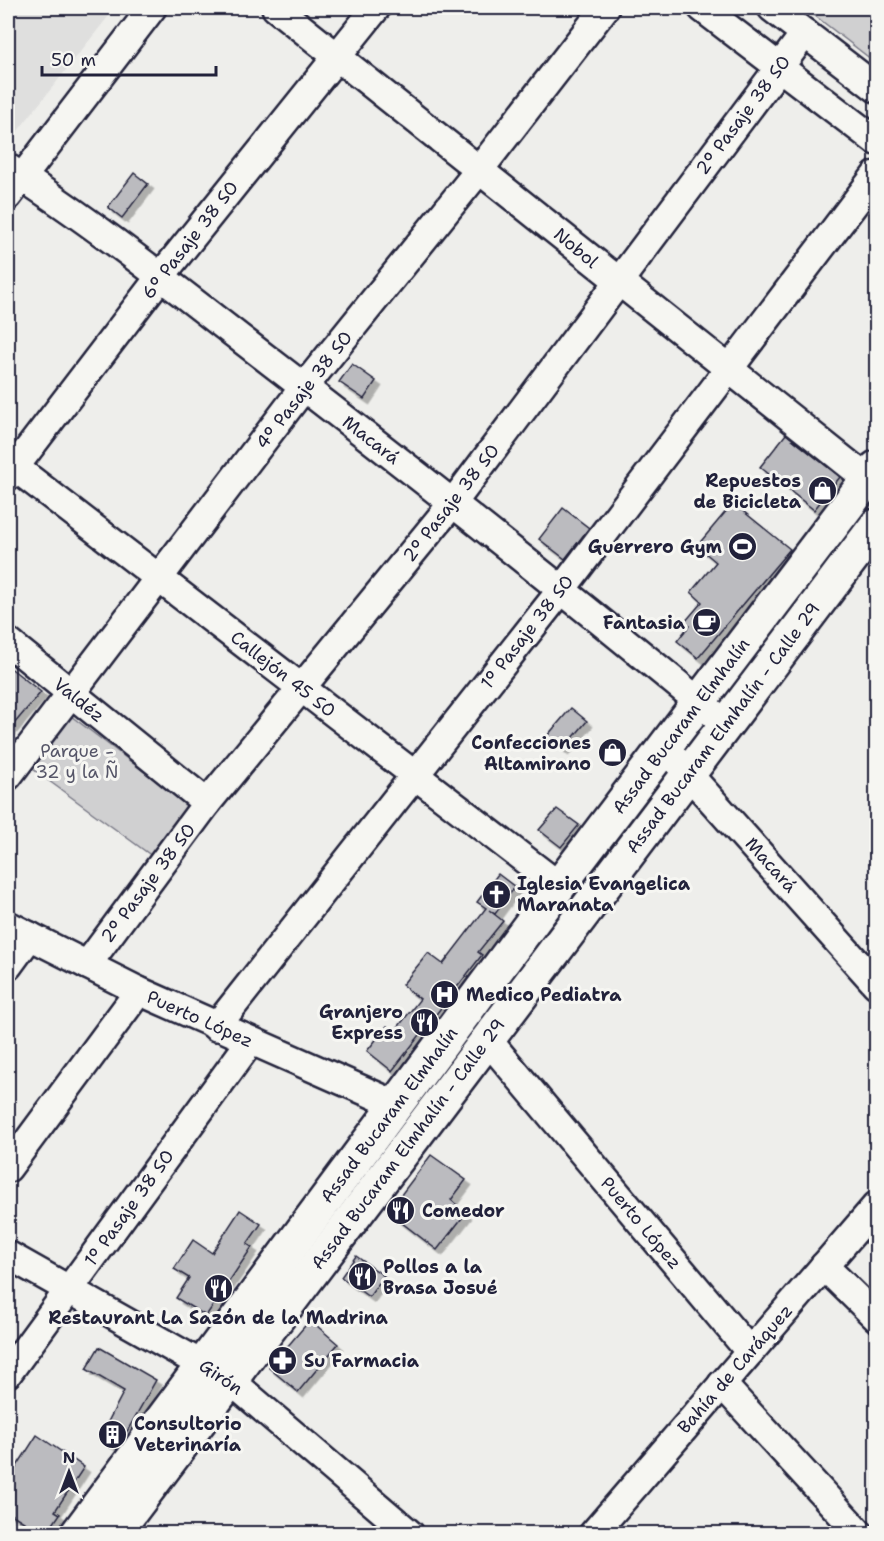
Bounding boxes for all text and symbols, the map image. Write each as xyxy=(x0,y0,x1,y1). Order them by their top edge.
scale bar xyxy=(42,39,216,77)
text: 50 m xyxy=(51,48,96,72)
street label: 2º Pasaje 38 SO xyxy=(690,51,796,179)
street label: 6º Pasaje 38 SO xyxy=(136,176,244,304)
street label: Nobol xyxy=(549,222,604,274)
street label: 4º Pasaje 38 SO xyxy=(250,326,358,454)
street label: Macará xyxy=(337,410,405,470)
street label: 2º Pasaje 38 SO xyxy=(397,439,505,567)
place label: Repuestos de Bicicleta xyxy=(693,469,802,514)
shop icon: Repuestos de Bicicleta xyxy=(806,475,838,507)
sports icon: Guerrero Gym xyxy=(727,531,759,563)
place label: Guerrero Gym xyxy=(588,535,723,559)
street label: 1º Pasaje 38 SO xyxy=(475,570,579,694)
street label: Assad Bucaram Elmhalín - Calle 29 xyxy=(621,598,825,858)
cafe icon: Fantasia xyxy=(690,607,722,639)
place label: Fantasia xyxy=(603,611,686,635)
street label: Callejón 45 SO xyxy=(226,625,340,723)
street label: Assad Bucaram Elmhalín xyxy=(607,633,755,819)
street label: Valdéz xyxy=(49,672,109,728)
place label: Confecciones Altamirano xyxy=(471,731,591,776)
shop icon: Confecciones Altamirano xyxy=(596,737,628,769)
park label: Parque - 32 y la Ñ xyxy=(35,739,119,784)
street label: 2º Pasaje 38 SO xyxy=(95,819,201,947)
street label: Macará xyxy=(740,832,802,898)
place label: Iglesia Evangelica Maranata xyxy=(517,872,691,917)
church icon: Iglesia Evangelica Maranata xyxy=(480,878,512,910)
hospital icon: Medico Pediatra xyxy=(429,979,461,1011)
place label: Medico Pediatra xyxy=(466,983,622,1007)
street label: Puerto López xyxy=(143,985,257,1053)
place label: Granjero Express xyxy=(319,1000,403,1045)
restaurant icon: Granjero Express xyxy=(408,1006,440,1038)
street label: Assad Bucaram Elmhalín - Calle 29 xyxy=(306,1014,510,1274)
street label: Assad Bucaram Elmhalín xyxy=(315,1022,463,1208)
street label: 1º Pasaje 38 SO xyxy=(79,1145,179,1271)
street label: Puerto López xyxy=(595,1172,687,1274)
restaurant icon: Comedor xyxy=(385,1195,417,1227)
place label: Comedor xyxy=(422,1199,505,1223)
place label: Pollos a la Brasa Josué xyxy=(383,1255,498,1300)
restaurant icon: Pollos a la Brasa Josué xyxy=(346,1261,378,1293)
restaurant icon: Restaurant La Sazón de la Madrina xyxy=(202,1273,234,1305)
street label: Bahía de Caráquez xyxy=(672,1299,798,1439)
place label: Restaurant La Sazón de la Madrina xyxy=(48,1306,389,1330)
pharmacy icon: Su Farmacia xyxy=(267,1345,299,1377)
place label: Su Farmacia xyxy=(304,1349,420,1373)
street label: Girón xyxy=(194,1354,248,1400)
place label: Consultorio Veterinaría xyxy=(134,1412,242,1457)
building icon: Consultorio Veterinaría xyxy=(97,1418,129,1450)
north arrow xyxy=(39,1442,99,1502)
text: N xyxy=(63,1447,75,1468)

